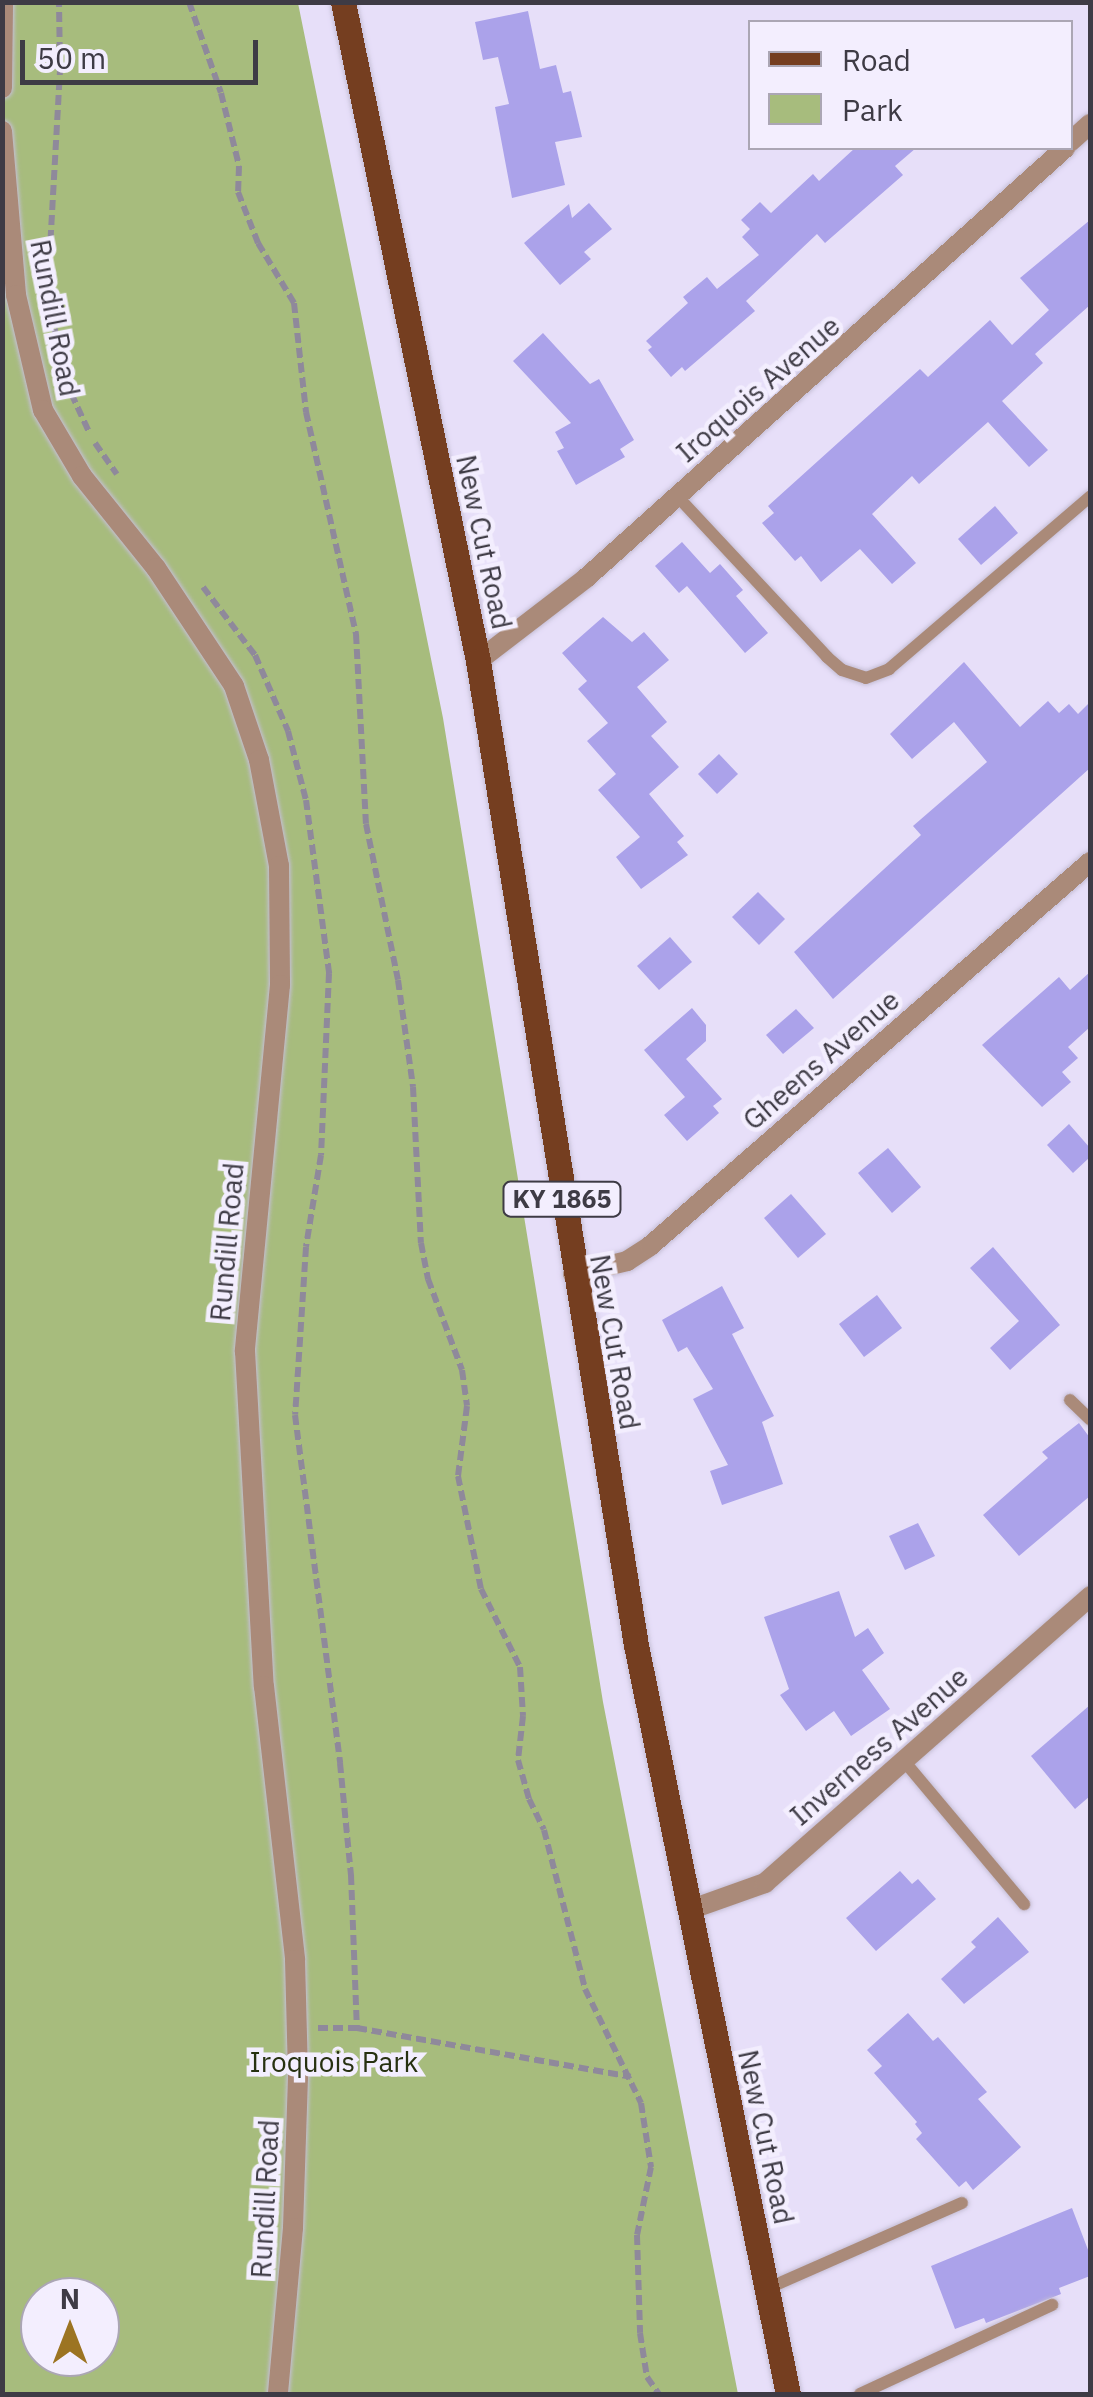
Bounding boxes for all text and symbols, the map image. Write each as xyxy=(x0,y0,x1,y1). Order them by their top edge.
scale bar xyxy=(25,20,262,82)
legend xyxy=(748,20,1073,150)
text: 50 m xyxy=(37,38,106,77)
text: Road xyxy=(842,40,911,79)
text: Park xyxy=(842,90,903,129)
street label: Rundill Road xyxy=(23,237,87,399)
street label: Iroquois Avenue xyxy=(669,309,847,469)
street label: New Cut Road xyxy=(449,452,519,632)
street label: Gheens Avenue xyxy=(736,983,906,1137)
street label: Rundill Road xyxy=(203,1161,251,1323)
road number: KY 1865 xyxy=(502,1179,622,1219)
street label: New Cut Road xyxy=(583,1252,647,1432)
street label: Inverness Avenue xyxy=(783,1660,975,1832)
park label: Iroquois Park xyxy=(250,2045,418,2079)
street label: New Cut Road xyxy=(731,2047,801,2227)
street label: Rundill Road xyxy=(244,2119,286,2279)
north arrow xyxy=(20,2277,120,2377)
text: N xyxy=(60,2280,80,2317)

